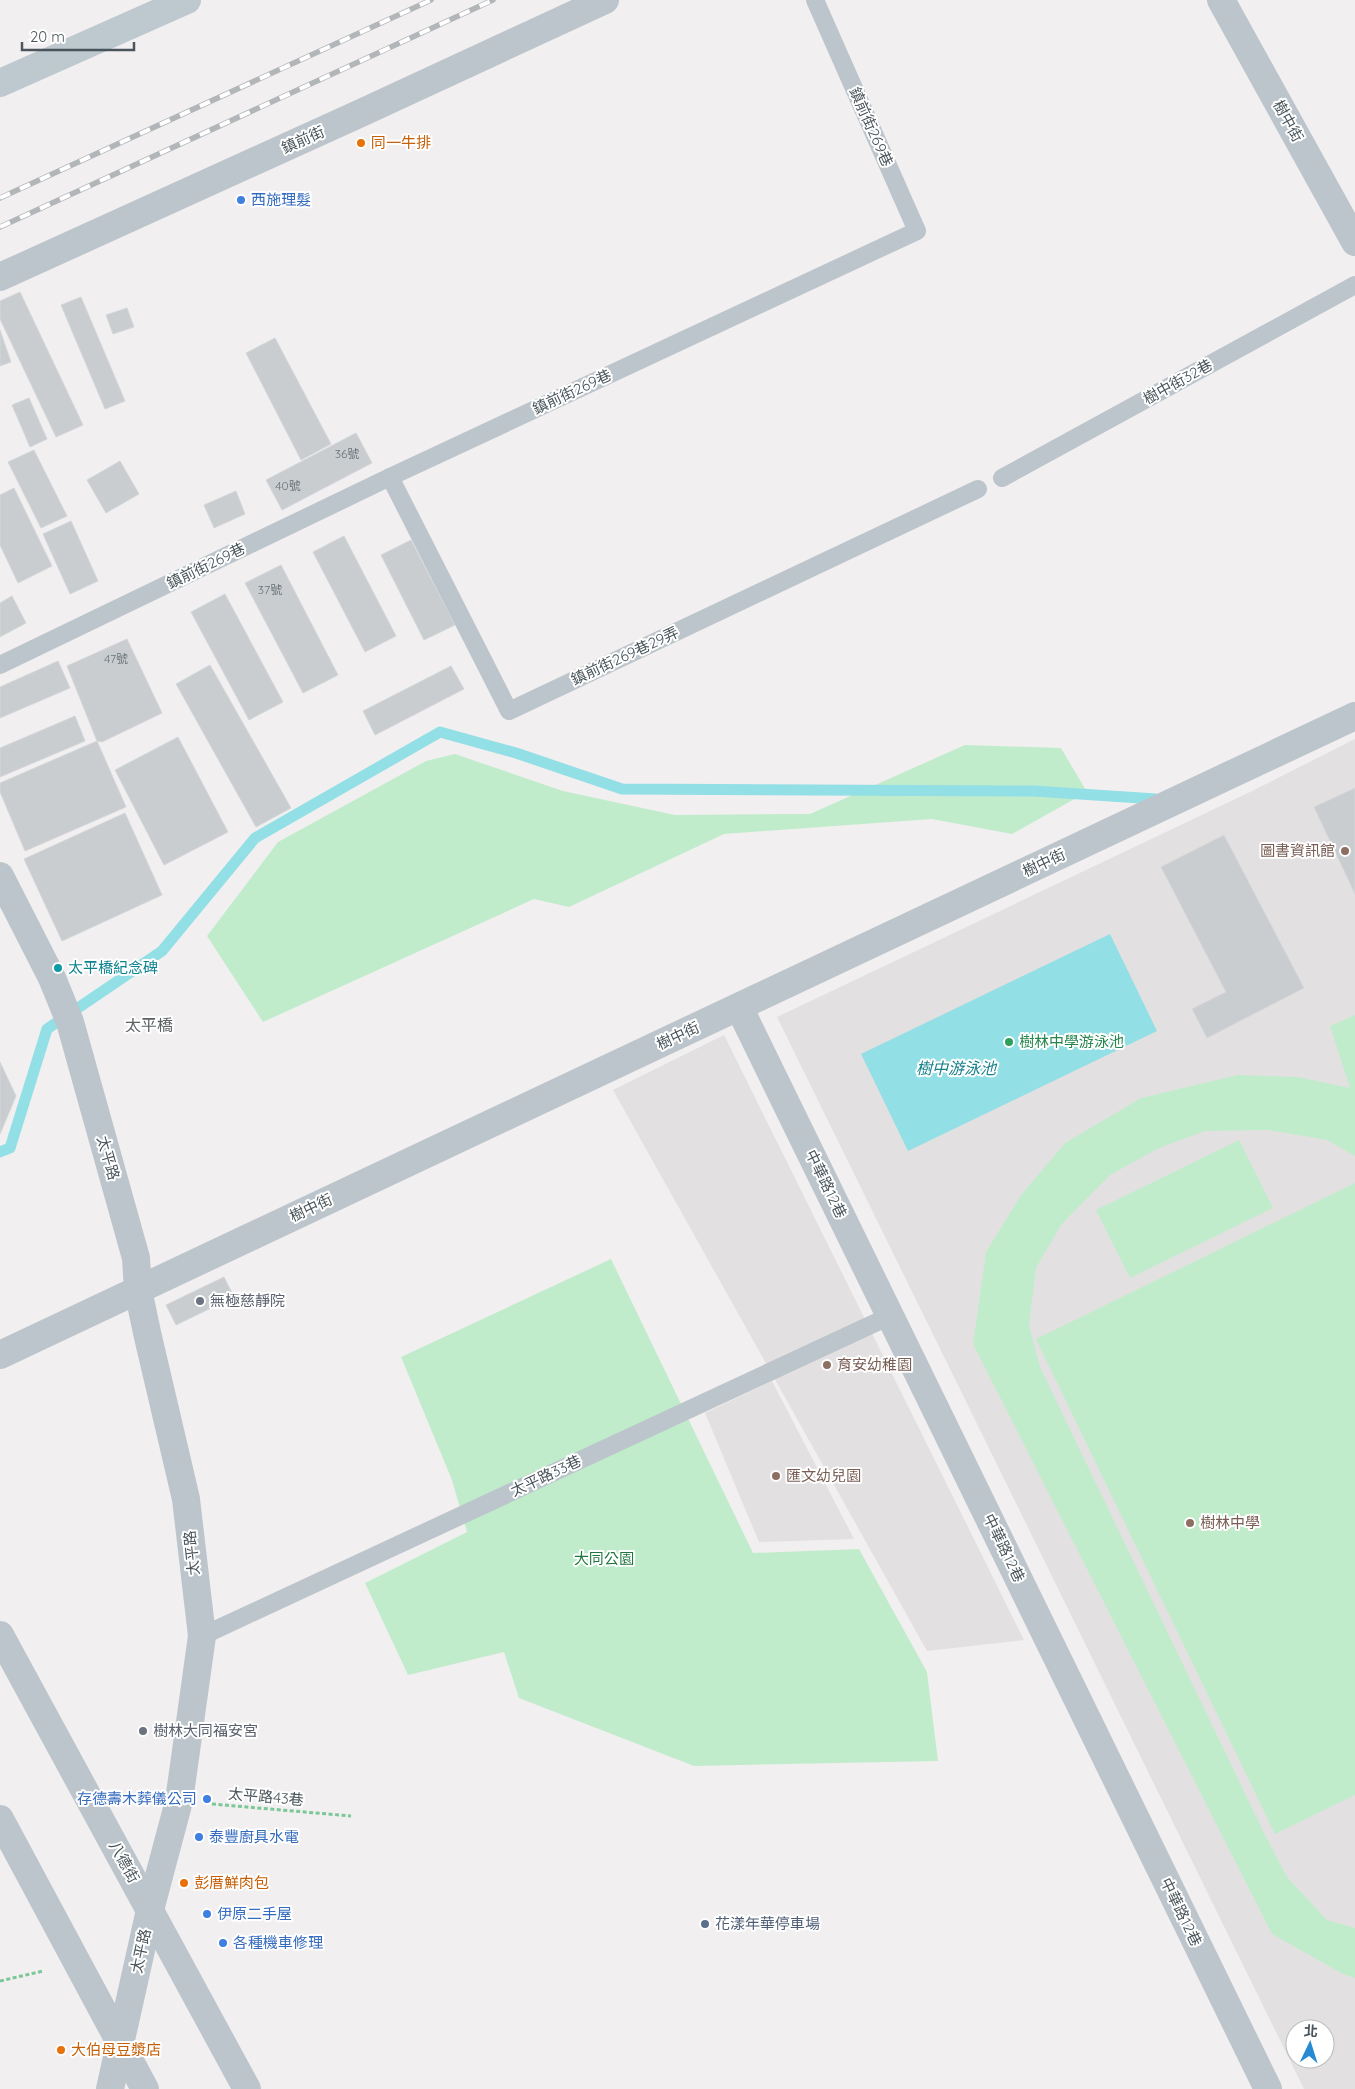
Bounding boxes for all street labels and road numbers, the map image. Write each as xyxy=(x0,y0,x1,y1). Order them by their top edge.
street label: 鎮前街269巷 xyxy=(846,84,897,169)
street label: 樹中街 xyxy=(1269,96,1308,145)
street label: 鎮前街 xyxy=(278,122,327,157)
street label: 樹中街32巷 xyxy=(1140,355,1216,408)
street label: 鎮前街269巷 xyxy=(529,365,614,418)
street label: 鎮前街269巷 xyxy=(164,538,248,593)
street label: 鎮前街269巷29弄 xyxy=(568,622,682,689)
street label: 樹中街 xyxy=(1019,844,1068,881)
street label: 樹中街 xyxy=(653,1017,702,1054)
street label: 太平路 xyxy=(93,1134,124,1182)
street label: 中華路12巷 xyxy=(802,1146,851,1221)
street label: 樹中街 xyxy=(286,1189,335,1226)
street label: 太平路33巷 xyxy=(507,1451,584,1500)
street label: 中華路12巷 xyxy=(980,1510,1029,1585)
street label: 太平路 xyxy=(180,1530,203,1576)
street label: 太平路43巷 xyxy=(227,1784,305,1809)
street label: 八德街 xyxy=(105,1837,144,1886)
street label: 中華路12巷 xyxy=(1157,1874,1206,1949)
street label: 太平路 xyxy=(127,1927,154,1975)

